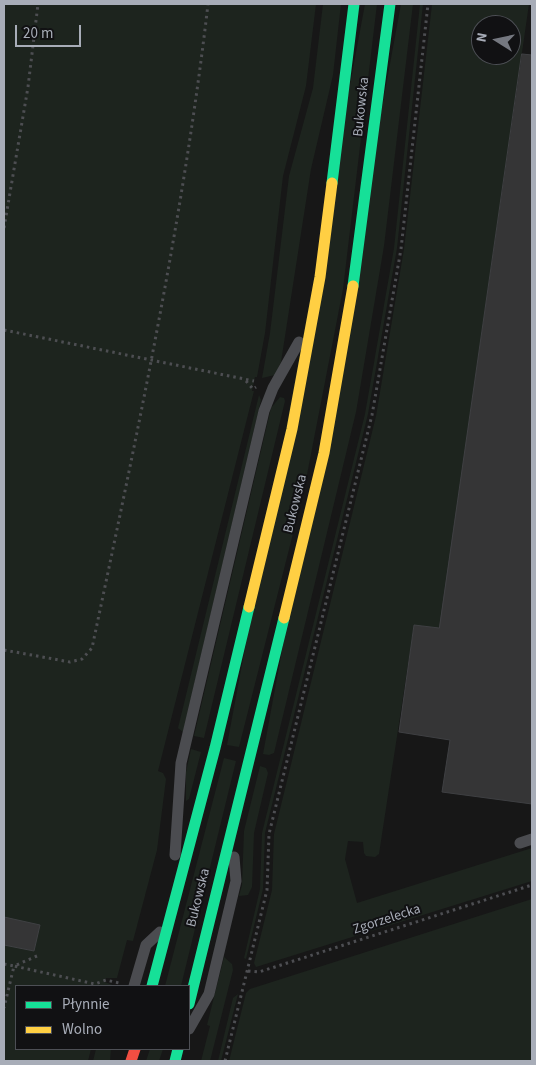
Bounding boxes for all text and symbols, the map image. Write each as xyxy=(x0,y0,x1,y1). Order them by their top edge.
scale bar xyxy=(18,15,84,47)
north arrow xyxy=(471,15,521,65)
text: 20 m xyxy=(23,23,53,44)
text: N xyxy=(472,31,493,44)
street label: Bukowska xyxy=(351,76,373,138)
street label: Bukowska xyxy=(281,473,311,535)
street label: Bukowska xyxy=(184,867,214,929)
street label: Zgorzelecka xyxy=(351,901,423,939)
legend xyxy=(15,985,190,1050)
text: Płynnie xyxy=(62,994,110,1015)
text: Wolno xyxy=(62,1019,102,1040)

